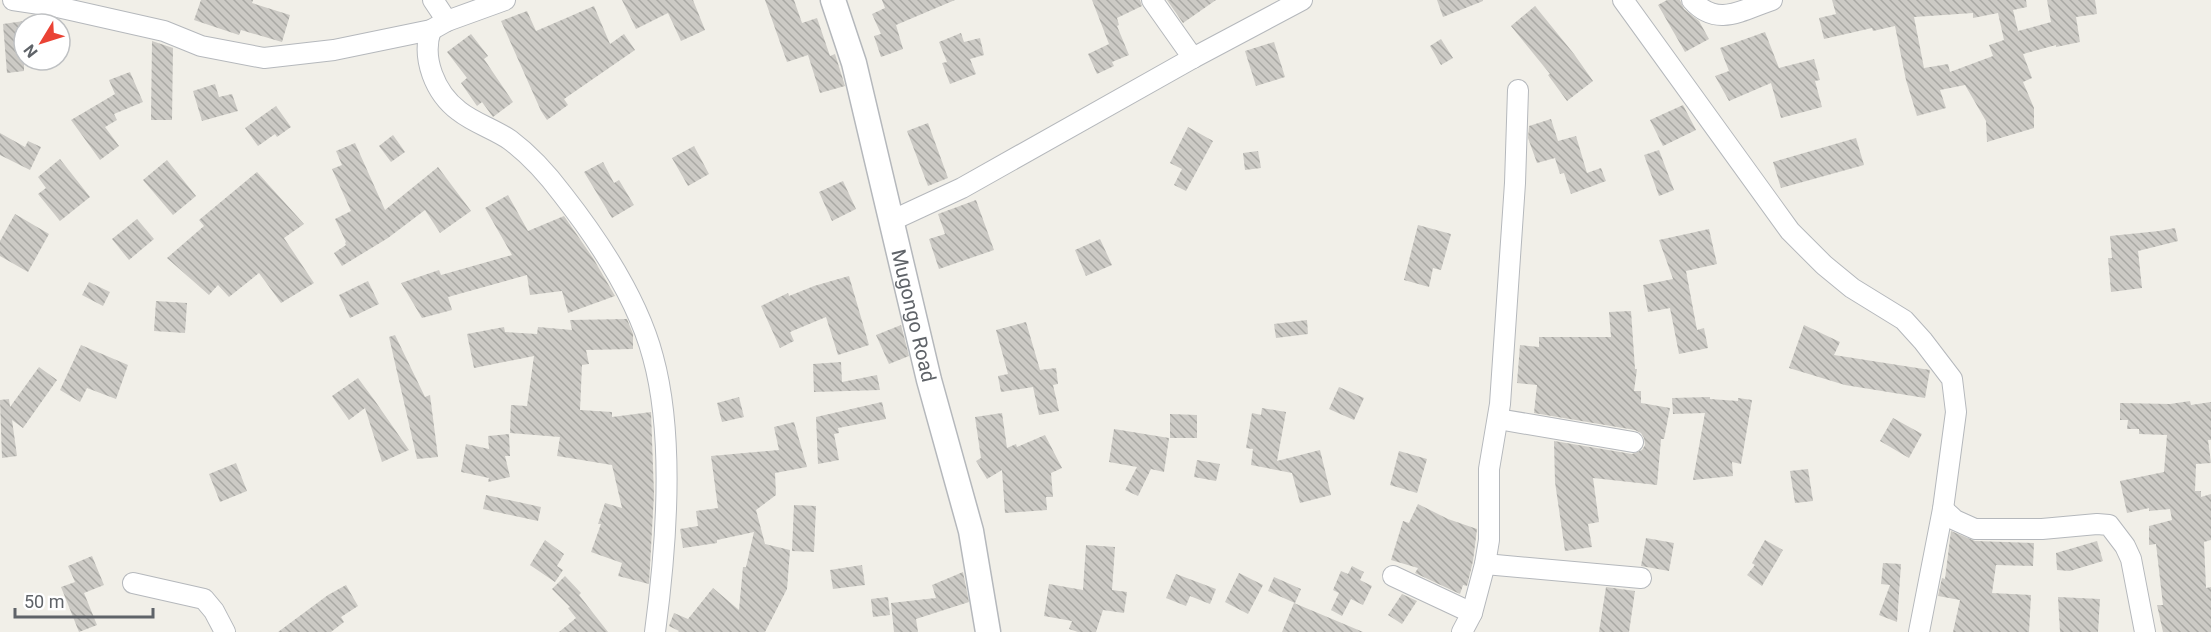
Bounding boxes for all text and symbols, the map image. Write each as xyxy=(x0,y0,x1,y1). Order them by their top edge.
north arrow xyxy=(12,12,72,72)
text: N xyxy=(20,41,42,61)
street label: Mugongo Road xyxy=(886,247,941,384)
scale bar xyxy=(15,581,153,619)
text: 50 m xyxy=(24,591,64,612)

